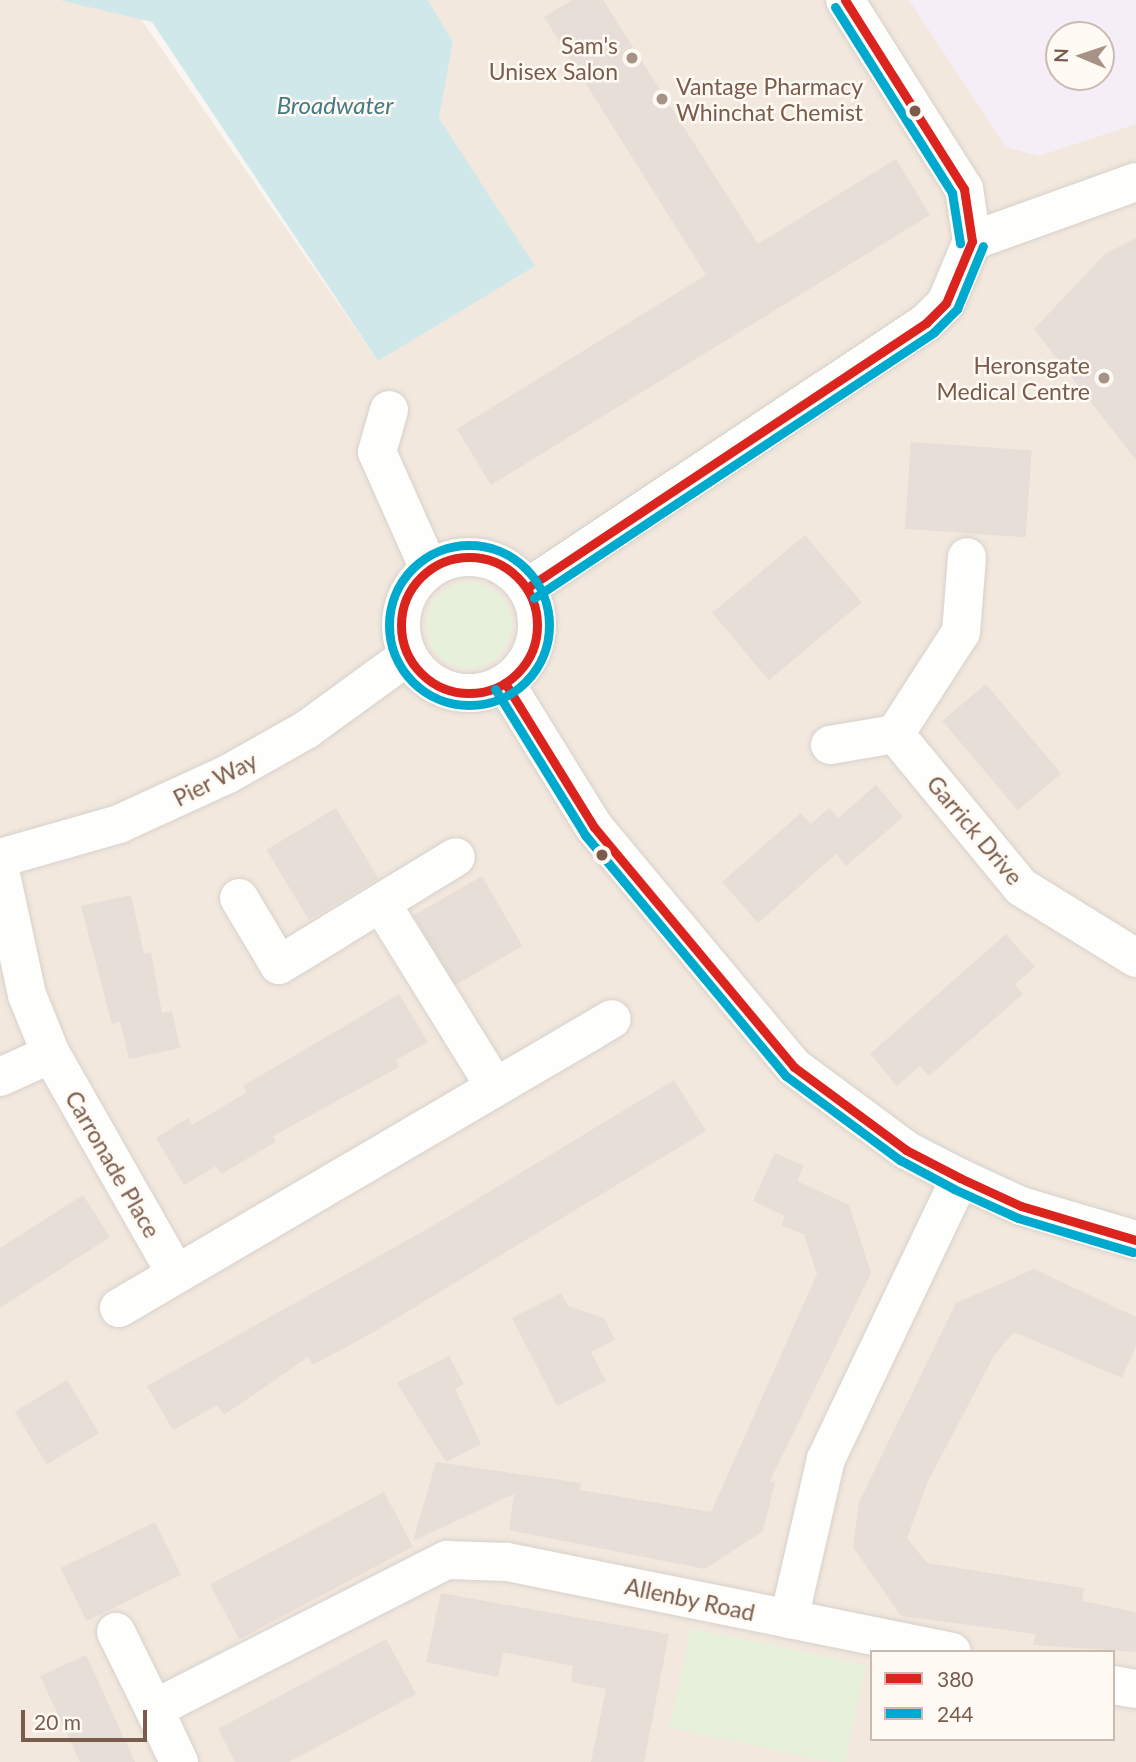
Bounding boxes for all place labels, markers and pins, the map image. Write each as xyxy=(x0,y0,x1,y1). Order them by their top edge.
place label: Sam's Unisex Salon xyxy=(489,31,618,85)
marker: Sam's Unisex Salon xyxy=(624,50,640,66)
place label: Vantage Pharmacy Whinchat Chemist xyxy=(676,72,863,126)
marker: Vantage Pharmacy Whinchat Chemist xyxy=(654,91,670,107)
unlabelled marker xyxy=(908,104,922,118)
place label: Heronsgate Medical Centre xyxy=(936,351,1090,405)
marker: Heronsgate Medical Centre xyxy=(1096,370,1112,386)
unlabelled marker xyxy=(595,848,609,862)

